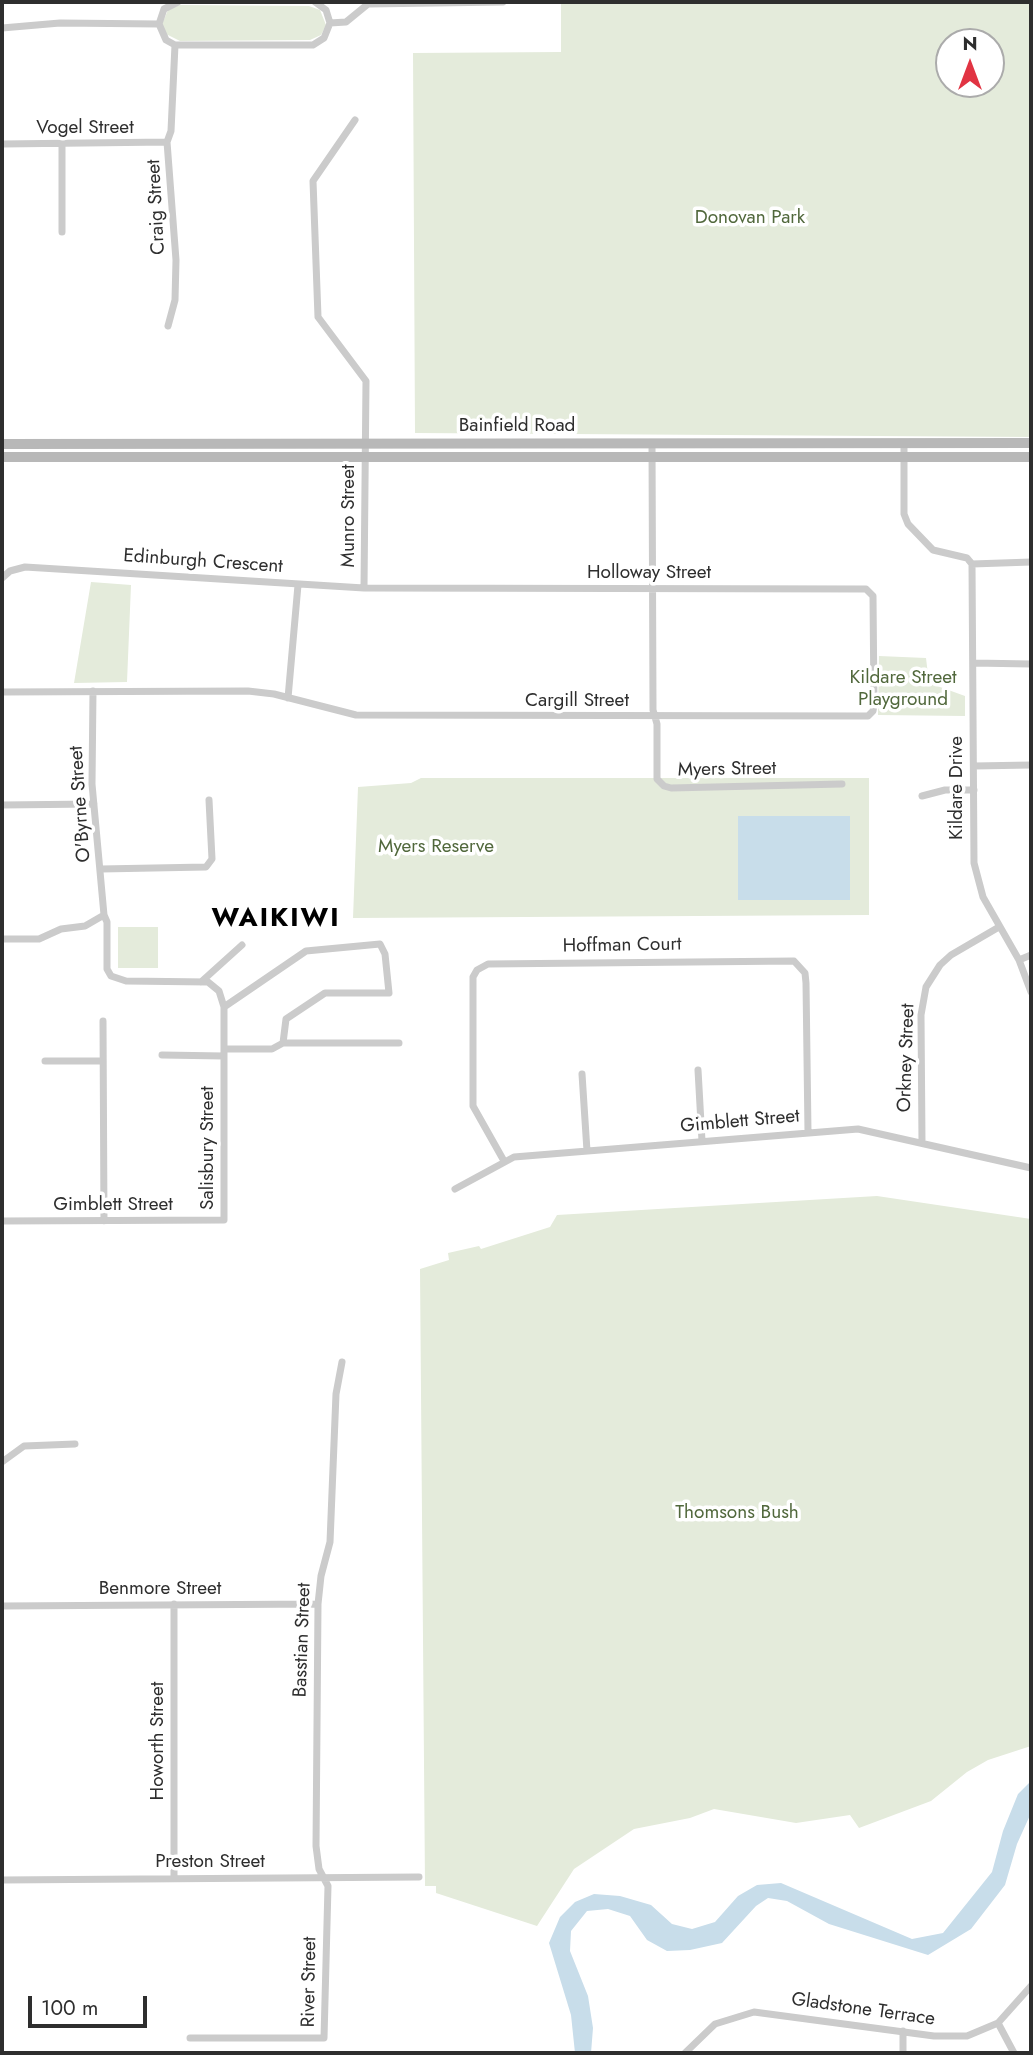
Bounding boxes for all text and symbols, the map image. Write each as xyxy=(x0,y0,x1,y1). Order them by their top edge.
north arrow xyxy=(935,28,1005,98)
text: N xyxy=(962,30,978,57)
street label: Vogel Street xyxy=(36,117,134,139)
street label: Craig Street xyxy=(143,159,171,255)
park label: Donovan Park xyxy=(695,207,805,229)
street label: Bainfield Road xyxy=(459,415,575,437)
street label: Munro Street xyxy=(338,465,360,567)
street label: Edinburgh Crescent xyxy=(122,545,284,579)
street label: Holloway Street xyxy=(587,562,711,584)
park label: Kildare Street Playground xyxy=(849,667,957,711)
street label: Cargill Street xyxy=(525,690,629,712)
street label: Kildare Drive xyxy=(946,736,968,840)
street label: O'Byrne Street xyxy=(66,745,96,863)
street label: Myers Street xyxy=(678,758,776,782)
park label: Myers Reserve xyxy=(378,836,494,858)
district label: WAIKIWI xyxy=(212,904,340,936)
street label: Hoffman Court xyxy=(562,934,682,958)
street label: Orkney Street xyxy=(894,1003,920,1113)
street label: Salisbury Street xyxy=(197,1086,219,1210)
street label: Gimblett Street xyxy=(679,1105,801,1139)
street label: Gimblett Street xyxy=(53,1194,173,1216)
park label: Thomsons Bush xyxy=(675,1502,799,1524)
street label: Benmore Street xyxy=(99,1578,221,1600)
street label: Basstian Street xyxy=(290,1582,316,1698)
street label: Howorth Street xyxy=(147,1682,169,1800)
street label: Preston Street xyxy=(155,1851,265,1873)
street label: River Street xyxy=(298,1936,322,2028)
scale bar xyxy=(32,1982,150,2026)
street label: Gladstone Terrace xyxy=(790,1989,936,2031)
text: 100 m xyxy=(41,1993,98,2023)

